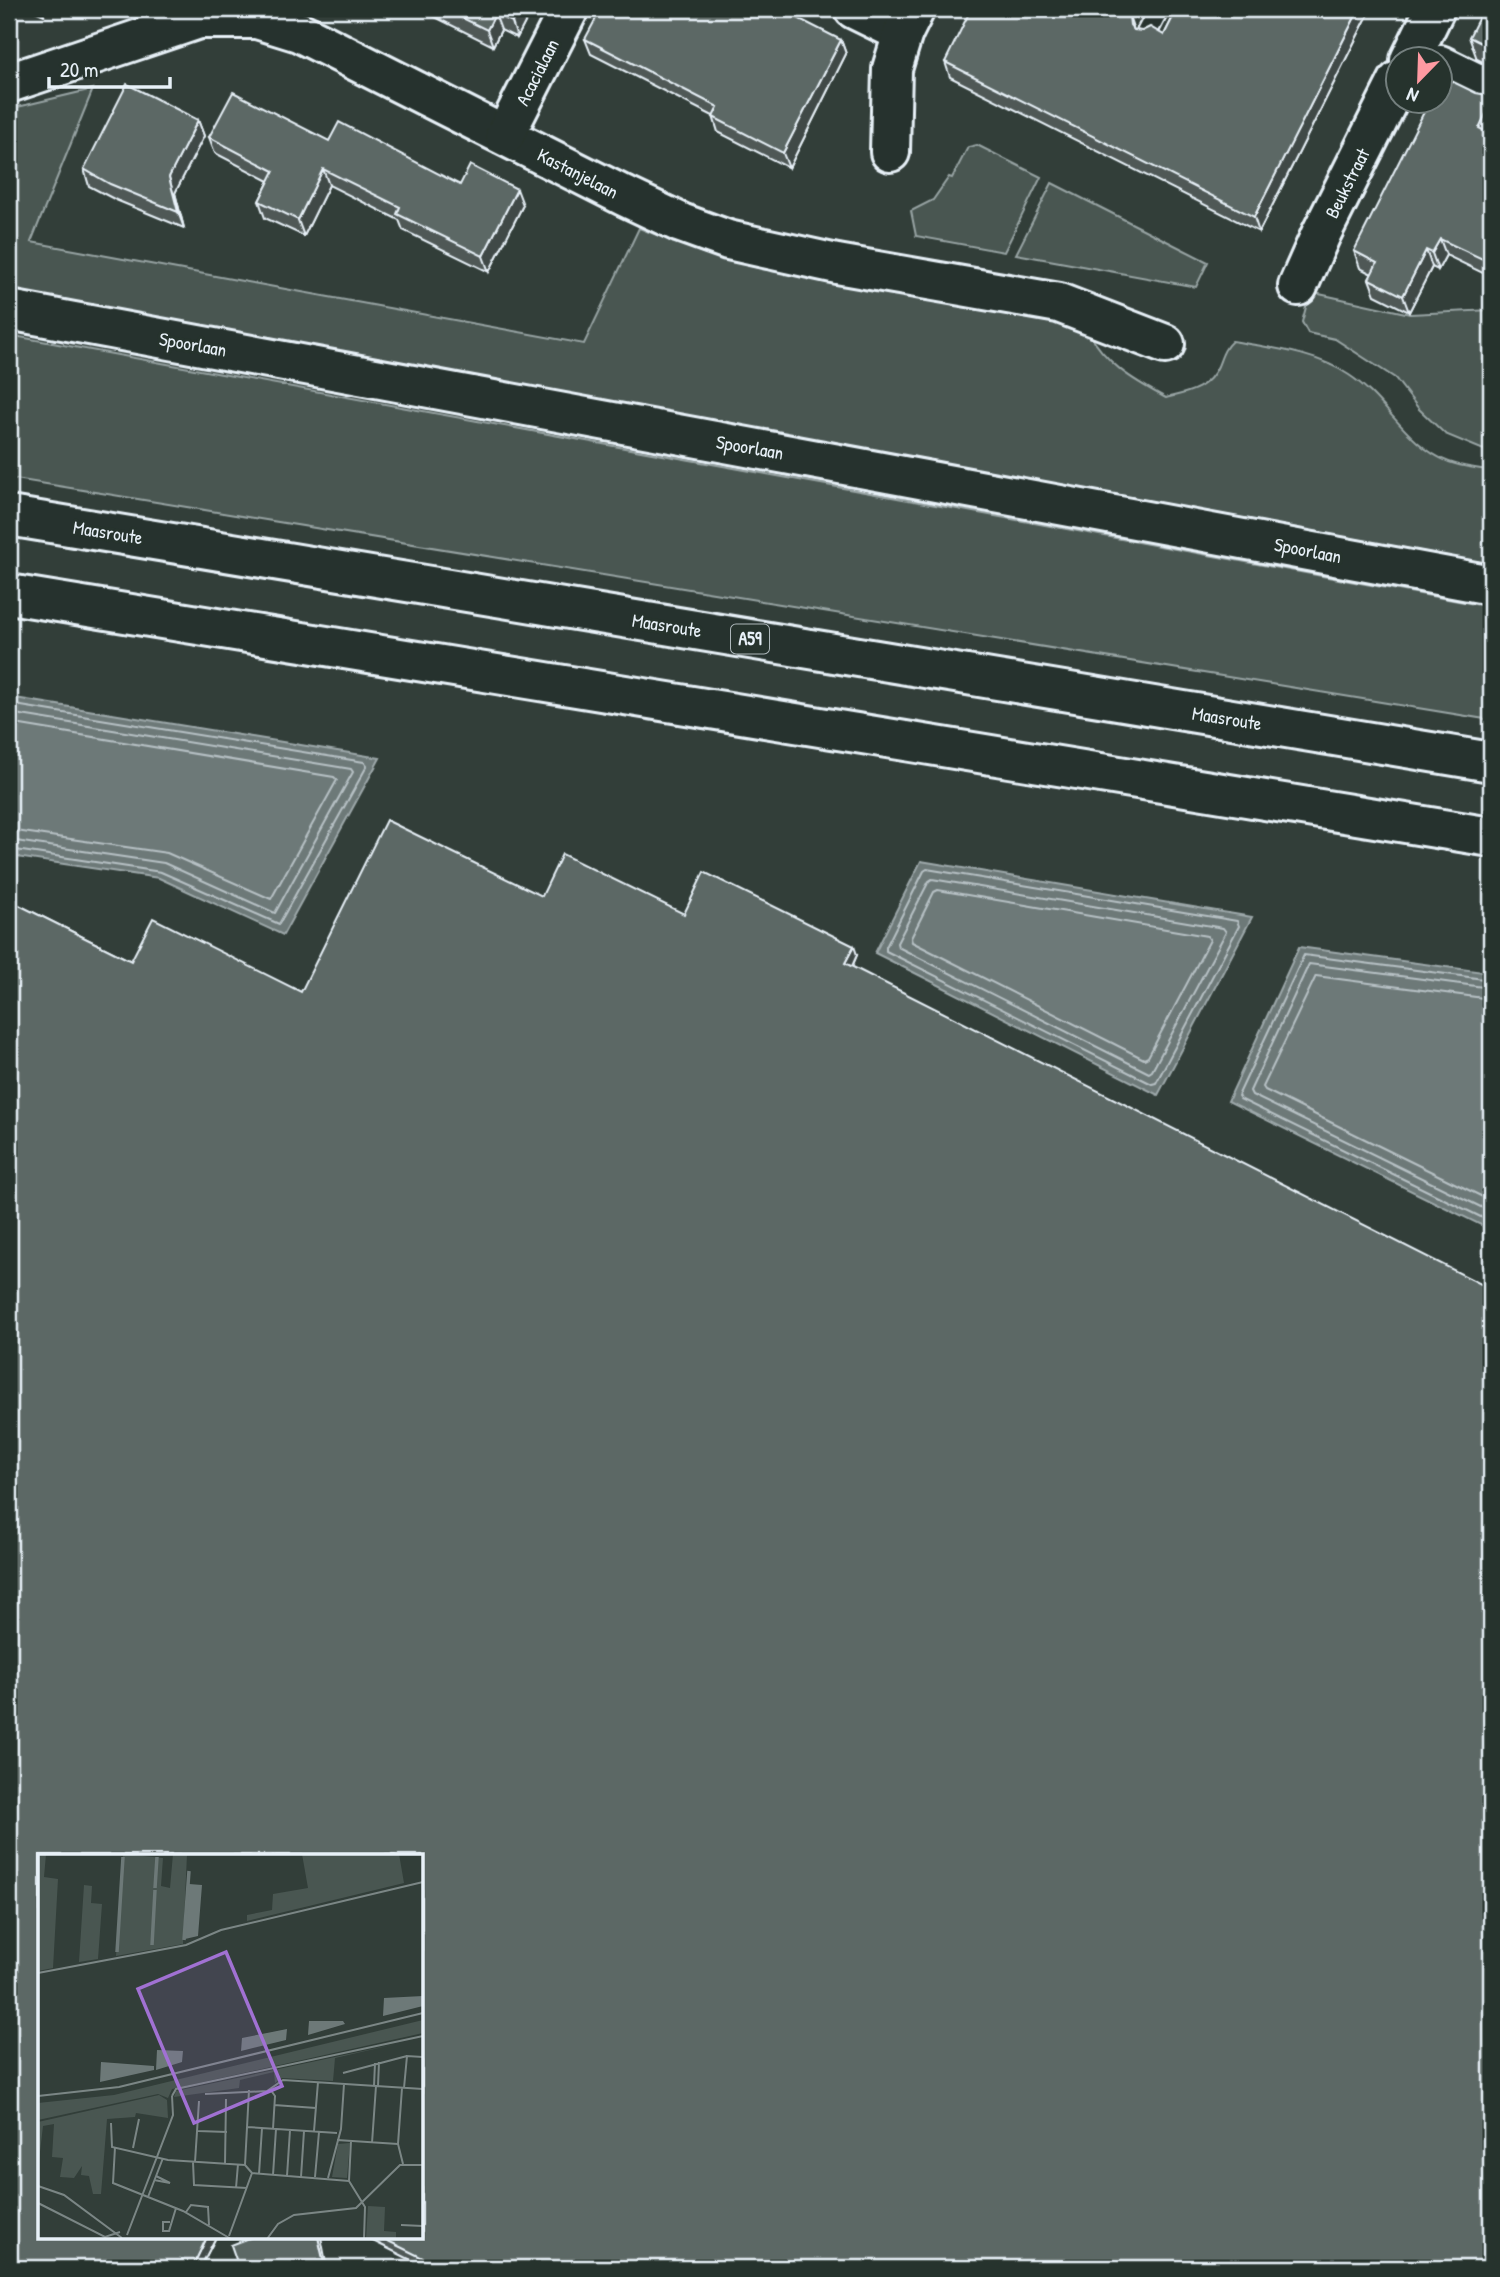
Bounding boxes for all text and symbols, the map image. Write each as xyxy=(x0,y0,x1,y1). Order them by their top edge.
street label: Acacialaan xyxy=(509,34,565,110)
scale bar xyxy=(49,46,170,90)
north arrow xyxy=(1384,46,1454,116)
text: 20 m xyxy=(60,55,98,84)
text: N xyxy=(1403,82,1422,110)
street label: Kastanjelaan xyxy=(533,141,623,205)
street label: Beukstraat xyxy=(1318,143,1376,222)
street label: Spoorlaan xyxy=(157,325,229,363)
street label: Spoorlaan xyxy=(714,428,786,466)
street label: Maasroute xyxy=(71,514,145,550)
street label: Spoorlaan xyxy=(1272,531,1344,569)
street label: Maasroute xyxy=(630,607,704,643)
road number: A59 xyxy=(731,624,769,654)
street label: Maasroute xyxy=(1190,700,1264,736)
inset map xyxy=(38,1854,424,2238)

